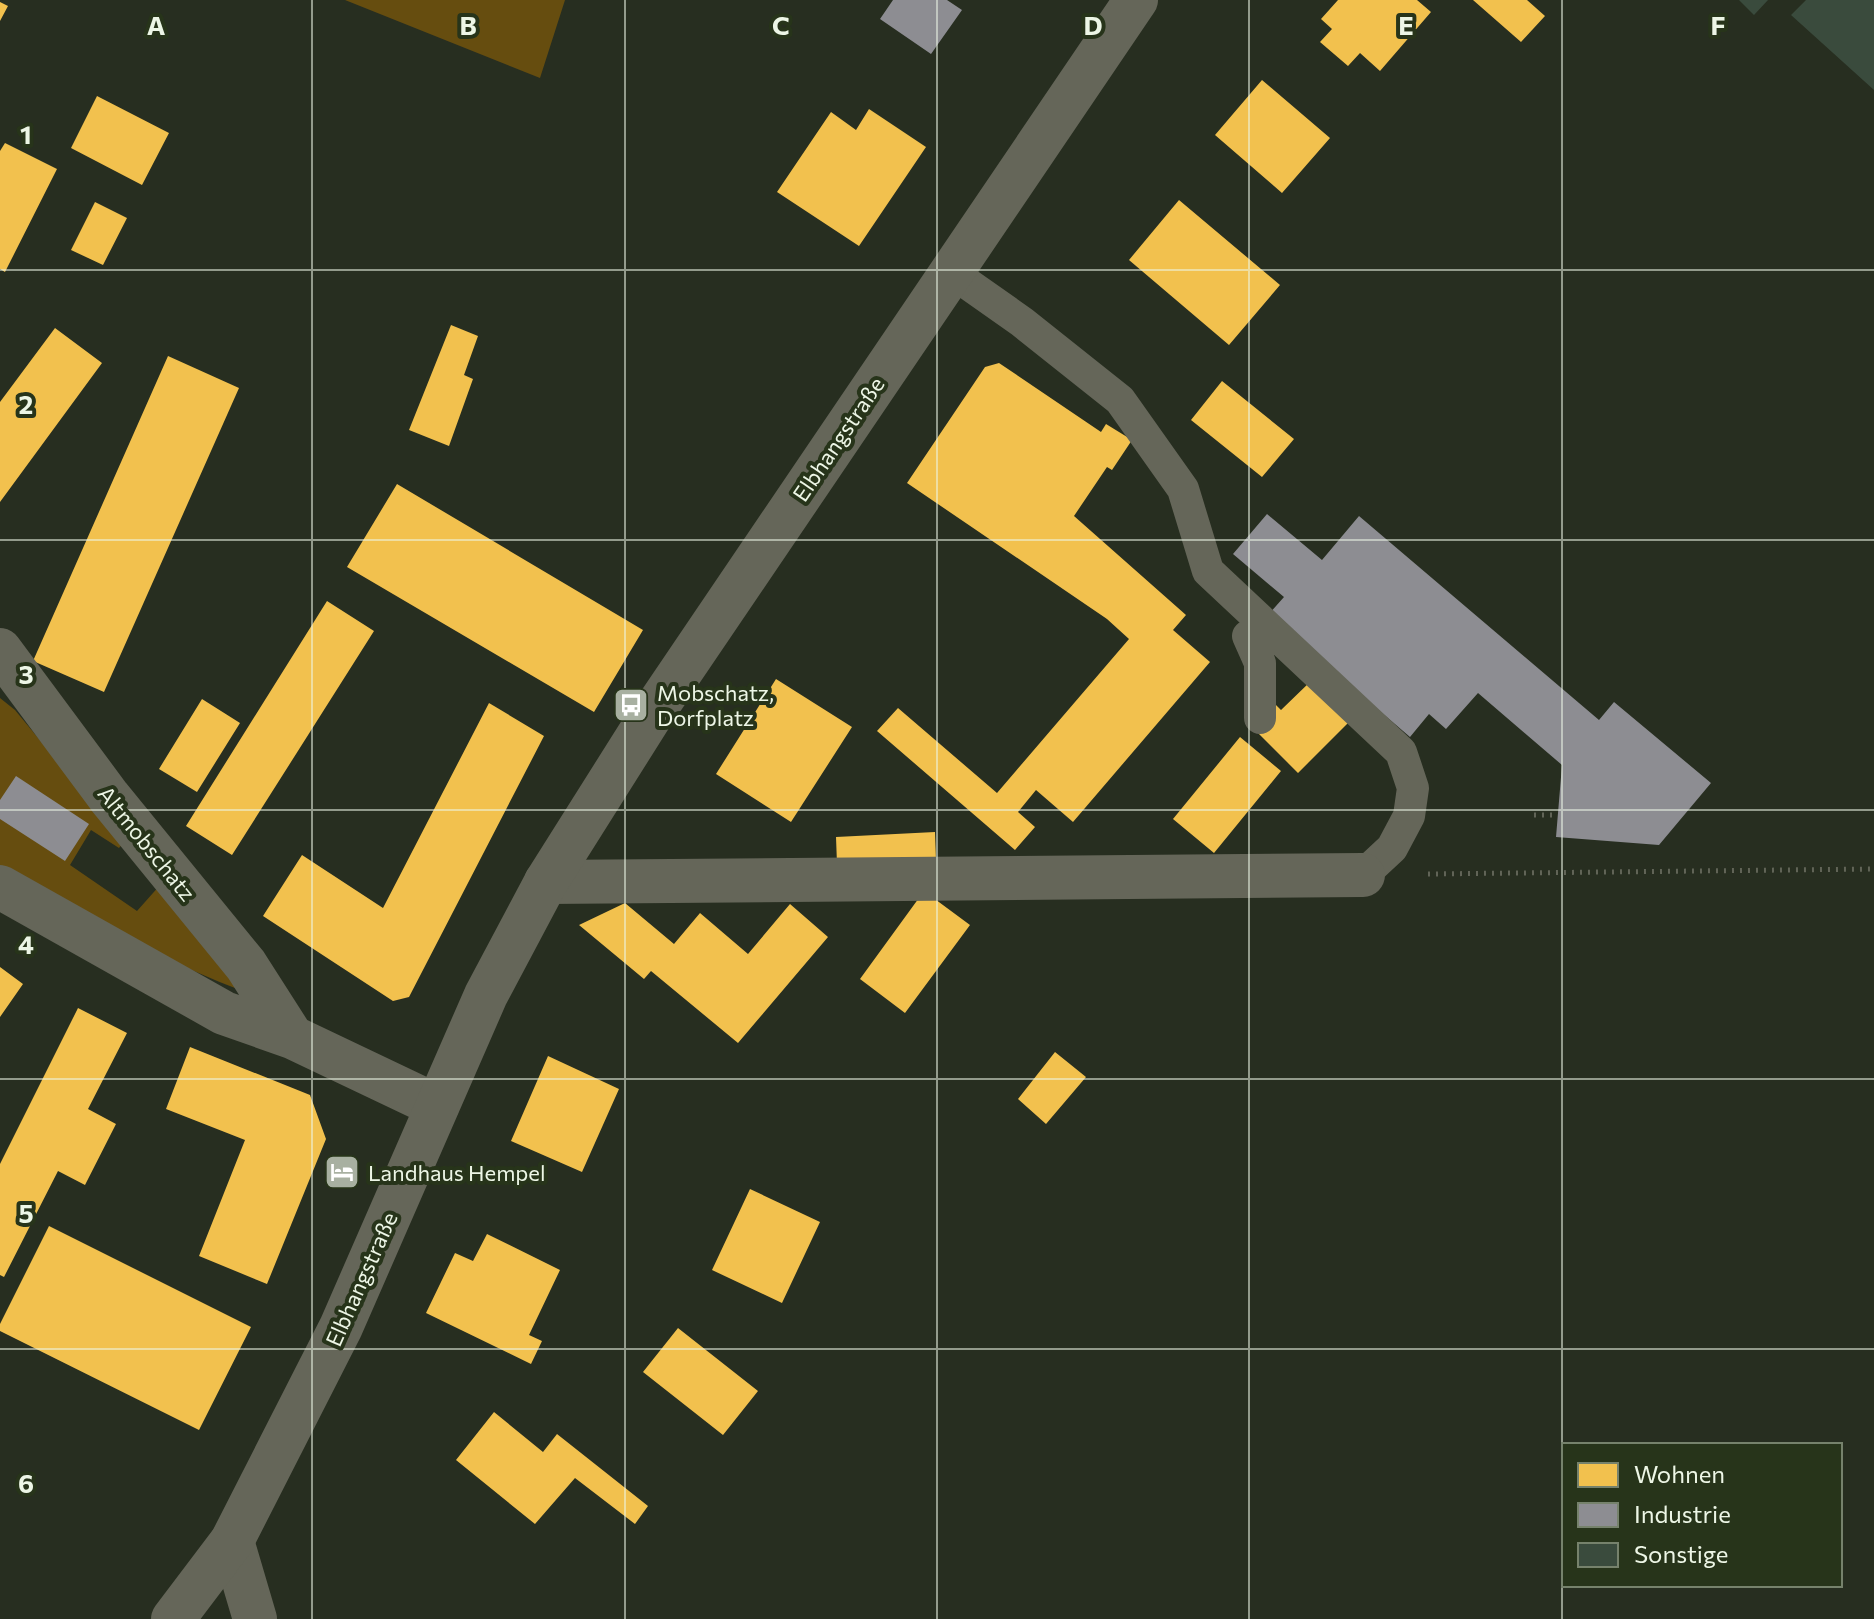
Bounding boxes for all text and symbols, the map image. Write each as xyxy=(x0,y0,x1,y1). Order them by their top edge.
text: A xyxy=(147,9,166,40)
text: B xyxy=(459,9,477,40)
text: C xyxy=(772,9,790,40)
text: D xyxy=(1083,9,1103,40)
text: E xyxy=(1398,9,1414,40)
text: F xyxy=(1710,9,1726,40)
text: 1 xyxy=(20,118,32,149)
street label: Elbhangstraße xyxy=(786,372,890,506)
text: 2 xyxy=(19,388,33,419)
text: 3 xyxy=(18,658,34,689)
place label: Mobschatz, Dorfplatz xyxy=(657,679,774,731)
bus stop icon: Mobschatz, Dorfplatz xyxy=(612,686,650,724)
street label: Altmobschatz xyxy=(92,780,202,906)
text: 4 xyxy=(18,928,34,959)
hotel icon: Landhaus Hempel xyxy=(323,1153,361,1191)
place label: Landhaus Hempel xyxy=(368,1159,546,1186)
text: 5 xyxy=(18,1197,34,1228)
street label: Elbhangstraße xyxy=(319,1208,403,1350)
legend xyxy=(1562,1443,1842,1587)
text: Wohnen xyxy=(1634,1459,1725,1488)
text: 6 xyxy=(18,1467,34,1498)
text: Industrie xyxy=(1634,1499,1731,1528)
text: Sonstige xyxy=(1634,1539,1728,1568)

